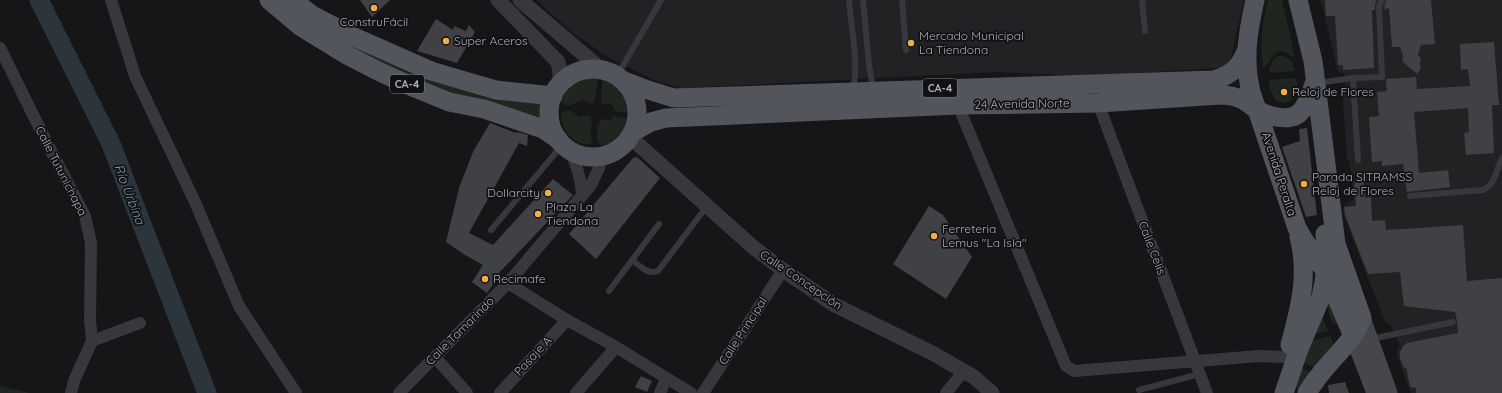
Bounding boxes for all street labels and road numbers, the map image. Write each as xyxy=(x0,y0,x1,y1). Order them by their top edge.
road number: CA-4 xyxy=(390,75,424,93)
road number: CA-4 xyxy=(923,79,957,97)
street label: 24 Avenida Norte xyxy=(974,95,1070,112)
street label: Calle Tutunichapa xyxy=(32,124,90,218)
street label: Avenida Peralta xyxy=(1259,130,1300,218)
street label: Calle Celis xyxy=(1135,219,1170,277)
street label: Calle Concepción xyxy=(757,247,845,313)
street label: Calle Tamarindo xyxy=(422,293,497,368)
street label: Calle Principal xyxy=(715,294,770,367)
street label: Pasaje A xyxy=(511,333,555,378)

